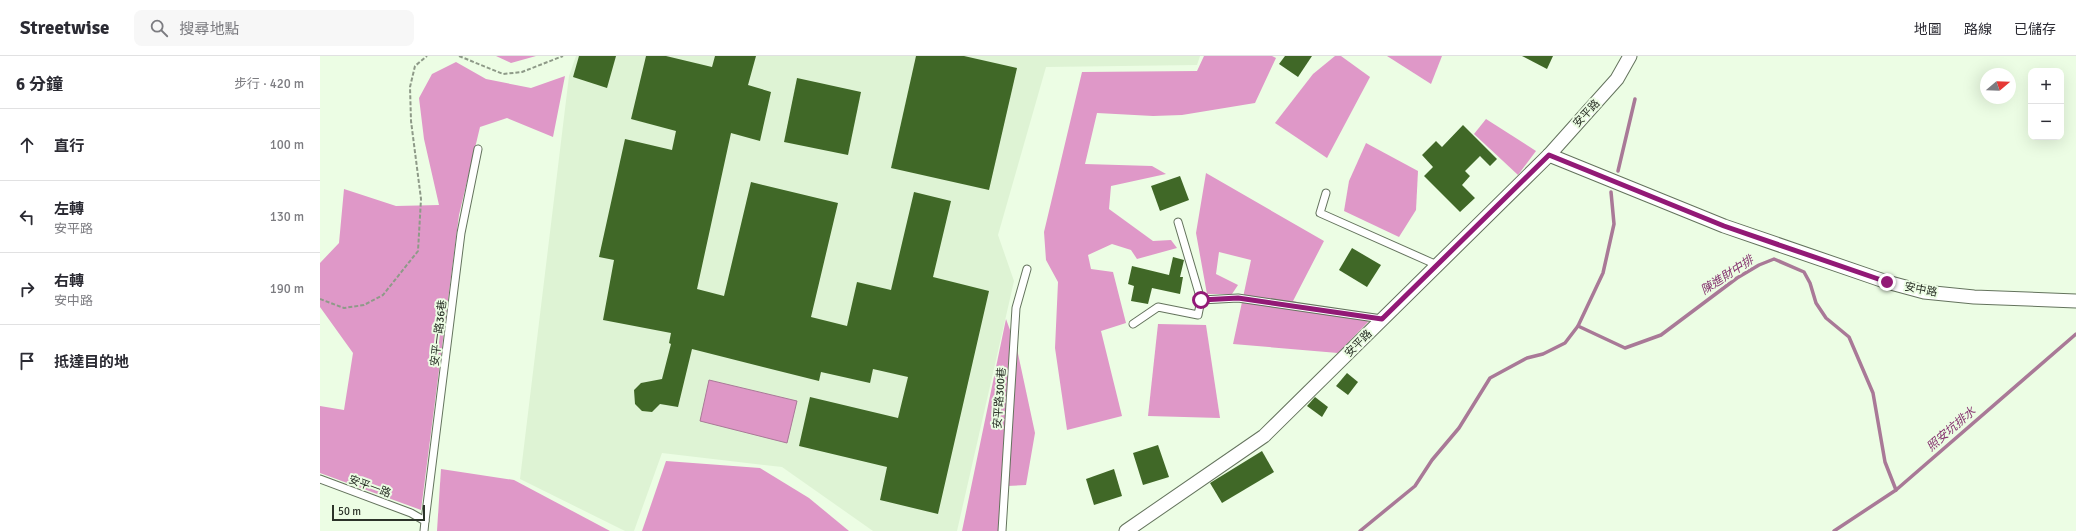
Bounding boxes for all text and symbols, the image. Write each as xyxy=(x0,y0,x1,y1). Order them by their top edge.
search box xyxy=(134,10,414,46)
text: Streetwise xyxy=(20,16,110,40)
icon: search xyxy=(148,17,170,39)
text: 搜尋地點 xyxy=(180,20,240,38)
text: 地圖 xyxy=(1914,21,1942,38)
text: 路線 xyxy=(1964,21,1992,38)
text: 已儲存 xyxy=(2014,21,2056,38)
north arrow xyxy=(1980,68,2016,104)
map controls xyxy=(2028,68,2064,140)
button: + xyxy=(2028,68,2064,104)
text: 6 分鐘 xyxy=(16,74,63,95)
text: 步行 · 420 m xyxy=(234,76,304,92)
street label: 安平路 xyxy=(1570,97,1602,130)
button: − xyxy=(2028,104,2064,140)
icon: ahead xyxy=(16,134,38,156)
text: 直行 xyxy=(54,137,84,155)
text: 100 m xyxy=(270,137,304,153)
text: 左轉 xyxy=(54,200,84,218)
icon: left xyxy=(16,206,38,228)
text: 130 m xyxy=(270,209,304,225)
text: 安平路 xyxy=(54,221,93,237)
water label: 陳進財中排 xyxy=(1698,252,1758,298)
text: 右轉 xyxy=(54,272,84,290)
route end xyxy=(1878,273,1896,291)
icon: right xyxy=(16,278,38,300)
street label: 安中路 xyxy=(1903,280,1938,299)
text: 190 m xyxy=(270,281,304,297)
route start xyxy=(1192,291,1210,309)
text: 安中路 xyxy=(54,293,93,309)
street label: 安平一路36巷 xyxy=(428,299,449,367)
street label: 安平路 xyxy=(1342,327,1375,360)
icon: arrive xyxy=(16,350,38,372)
text: 抵達目的地 xyxy=(54,353,129,371)
street label: 安平路300巷 xyxy=(991,367,1008,429)
water label: 照安坑排水 xyxy=(1924,403,1980,455)
street label: 安平一路 xyxy=(347,473,393,500)
scale bar xyxy=(332,503,425,522)
text: 50 m xyxy=(338,505,361,518)

